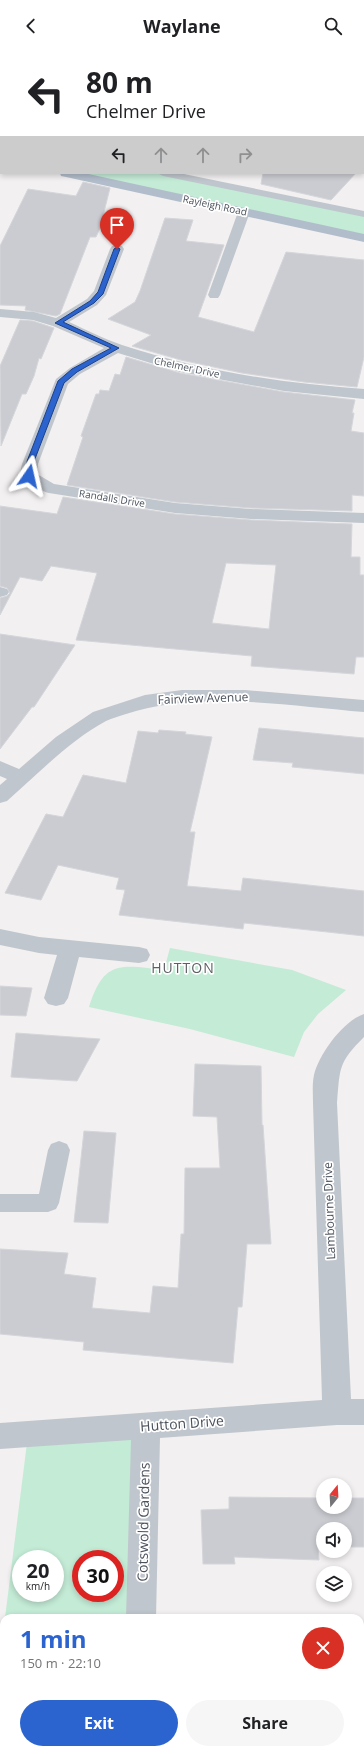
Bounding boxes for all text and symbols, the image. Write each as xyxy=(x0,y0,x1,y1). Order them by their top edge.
text: Waylane xyxy=(143,14,221,38)
icon: back xyxy=(20,15,42,37)
icon: search xyxy=(322,15,344,37)
text: 80 m xyxy=(86,63,153,101)
icon: left xyxy=(20,68,72,120)
text: Chelmer Drive xyxy=(86,99,206,123)
icon: left xyxy=(108,144,130,166)
icon: ahead xyxy=(150,144,172,166)
icon: ahead xyxy=(192,144,214,166)
icon: right xyxy=(234,144,256,166)
street label: Rayleigh Road xyxy=(182,191,248,219)
pin xyxy=(100,208,134,249)
icon: arrive xyxy=(106,214,128,236)
street label: Chelmer Drive xyxy=(153,353,221,381)
position arrow xyxy=(8,455,50,497)
street label: Randalls Drive xyxy=(78,486,146,510)
street label: Fairview Avenue xyxy=(157,688,249,708)
district label: HUTTON xyxy=(151,958,215,977)
street label: Lambourne Drive xyxy=(319,1162,339,1260)
street label: Hutton Drive xyxy=(140,1411,225,1435)
street label: Cotswold Gardens xyxy=(132,1462,154,1582)
north arrow xyxy=(316,1478,352,1514)
map controls xyxy=(316,1478,352,1602)
button: sound xyxy=(316,1522,352,1558)
speed limit sign: 30 xyxy=(72,1550,124,1602)
text: 20 xyxy=(27,1557,49,1584)
button: layers xyxy=(316,1566,352,1602)
text: km/h xyxy=(26,1579,50,1593)
text: 1 min xyxy=(20,1622,87,1655)
button: close xyxy=(302,1627,344,1669)
text: 150 m · 22:10 xyxy=(20,1654,101,1672)
button: Exit xyxy=(20,1700,178,1746)
button: Share xyxy=(186,1700,344,1746)

